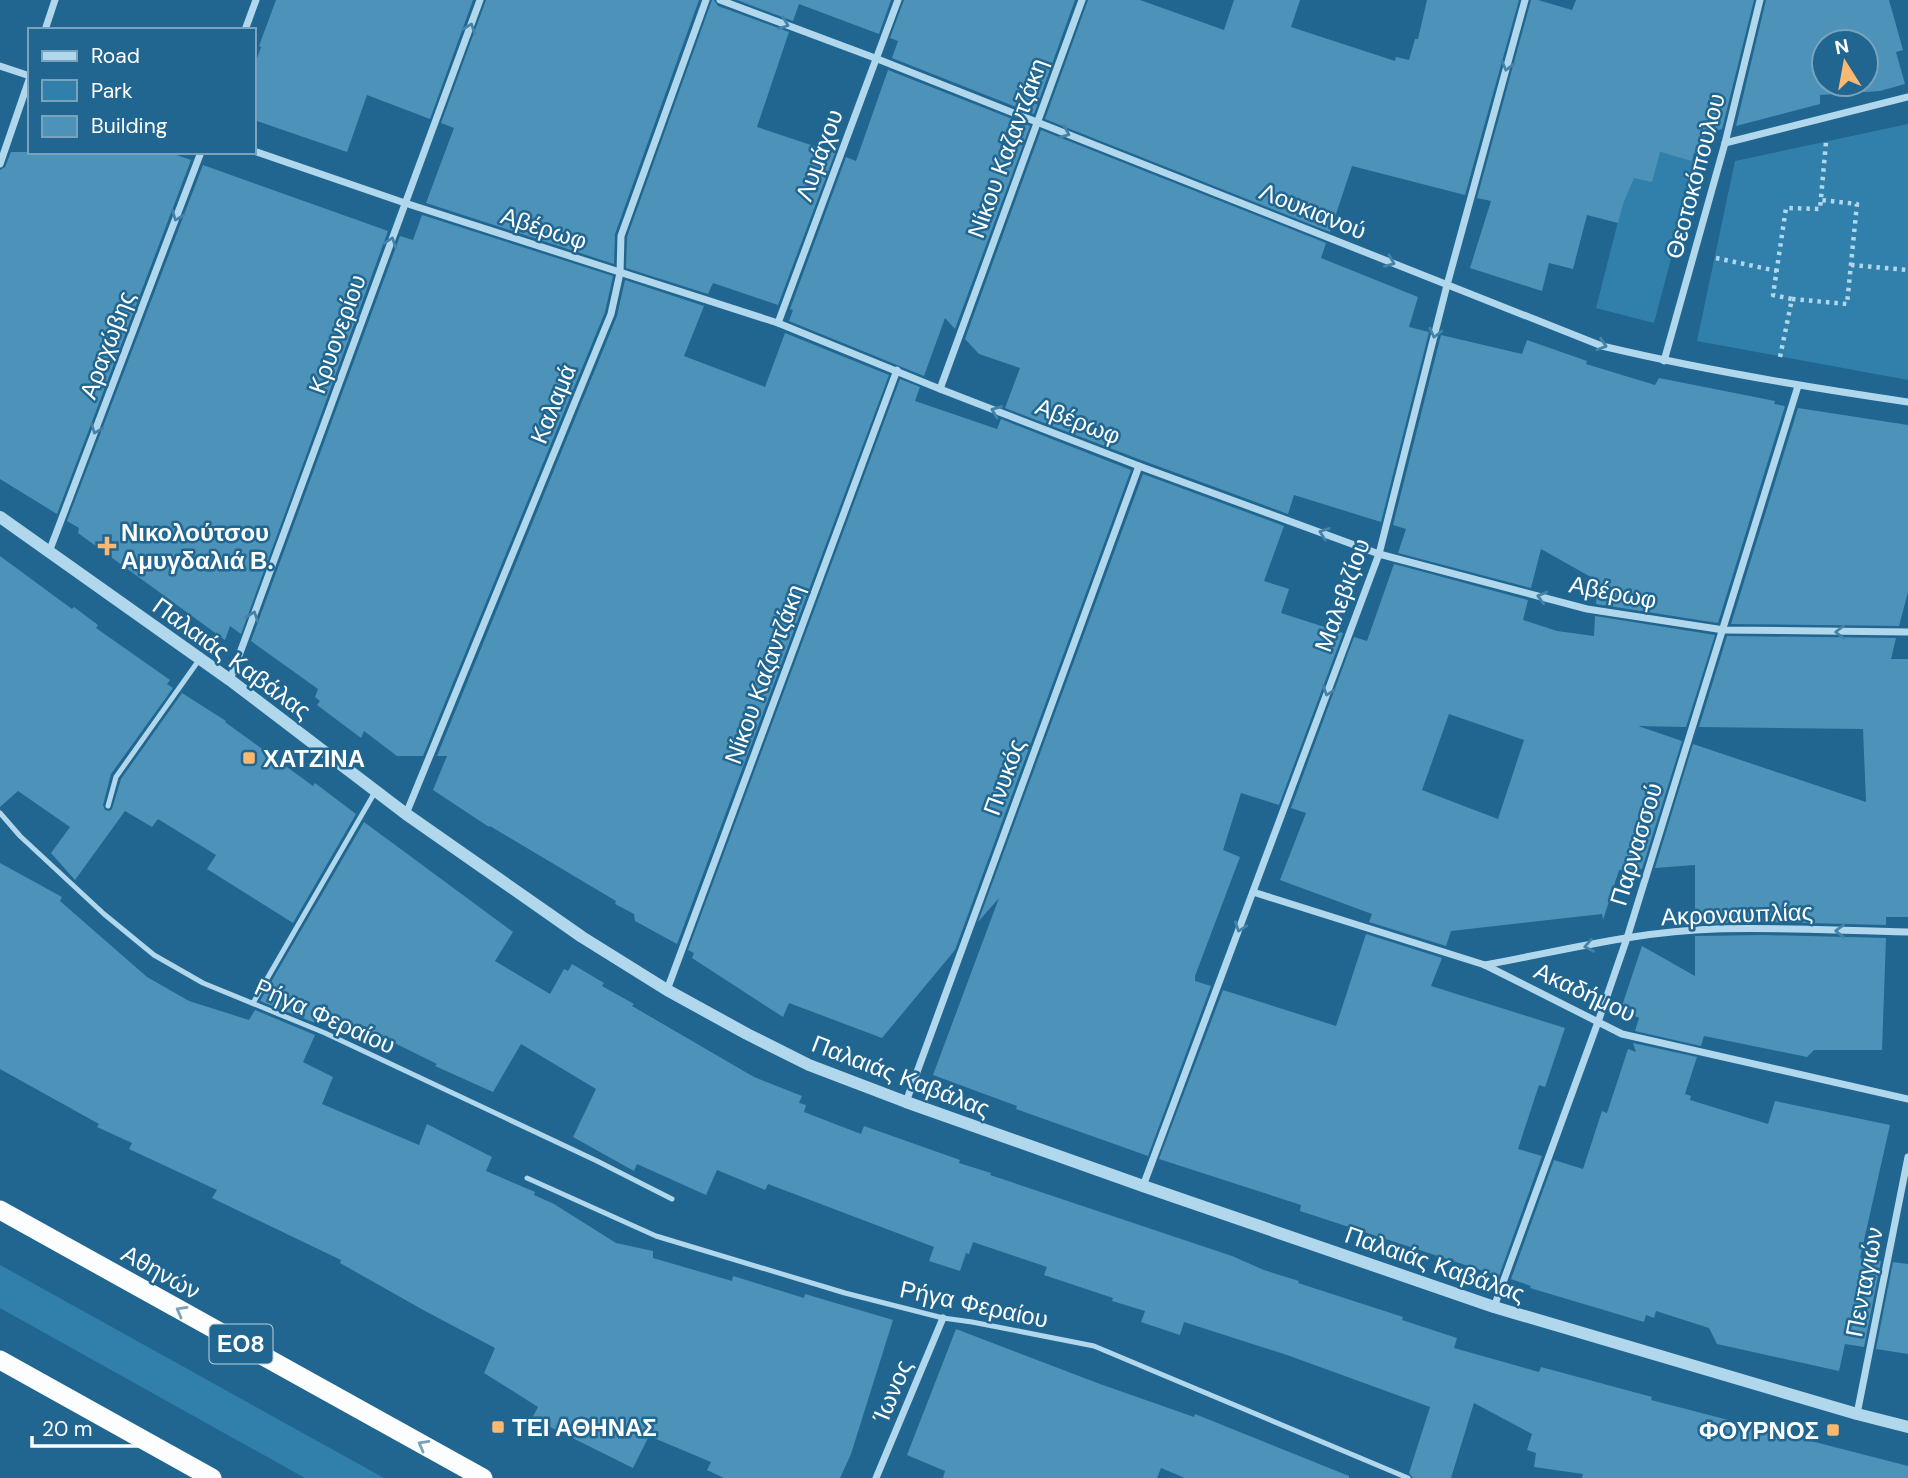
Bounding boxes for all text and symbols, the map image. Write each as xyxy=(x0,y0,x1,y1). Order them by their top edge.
one-way arrow xyxy=(777,15,789,29)
one-way arrow xyxy=(461,23,475,35)
legend xyxy=(28,28,256,154)
north arrow xyxy=(1810,28,1880,98)
text: N xyxy=(1833,33,1851,60)
text: Road xyxy=(91,42,140,70)
street label: Νίκου Καζαντζάκη xyxy=(960,54,1054,242)
one-way arrow xyxy=(1500,60,1515,72)
text: Park xyxy=(91,77,133,105)
street label: Θεοτοκόπουλου xyxy=(1658,90,1732,262)
street label: Λυμάχου xyxy=(788,105,850,205)
text: Building xyxy=(91,112,168,140)
one-way arrow xyxy=(1058,124,1070,138)
street label: Λουκιανού xyxy=(1255,176,1371,246)
street label: Αβέρωφ xyxy=(497,200,591,256)
one-way arrow xyxy=(171,210,185,222)
one-way arrow xyxy=(383,236,397,248)
one-way arrow xyxy=(1383,254,1395,268)
street label: Κρυονερίου xyxy=(301,270,373,398)
street label: Αραχώβης xyxy=(72,287,142,403)
one-way arrow xyxy=(1429,327,1443,339)
one-way arrow xyxy=(1595,337,1607,351)
street label: Καλαμά xyxy=(523,360,583,448)
street label: Αβέρωφ xyxy=(1031,391,1125,451)
one-way arrow xyxy=(991,405,1003,419)
one-way arrow xyxy=(90,422,104,434)
place label: Νικολούτσου Αμυγδαλιά Β. xyxy=(121,517,273,576)
one-way arrow xyxy=(1318,528,1330,542)
street label: Μαλεβιζίου xyxy=(1307,534,1377,656)
marker: Νικολούτσου Αμυγδαλιά Β. xyxy=(99,538,115,554)
street label: Αβέρωφ xyxy=(1567,568,1659,616)
street label: Νίκου Καζαντζάκη xyxy=(717,580,811,768)
street label: Παλαιάς Καβάλας xyxy=(147,590,317,726)
one-way arrow xyxy=(1536,591,1548,605)
one-way arrow xyxy=(245,611,259,623)
one-way arrow xyxy=(1834,624,1845,640)
one-way arrow xyxy=(1322,685,1336,697)
street label: Πνυκός xyxy=(976,735,1032,819)
place label: ΧΑΤΖΙΝΑ xyxy=(263,743,365,774)
marker: ΧΑΤΖΙΝΑ xyxy=(241,750,257,766)
street label: Παρνασσού xyxy=(1603,779,1669,909)
street label: Ακροναυπλίας xyxy=(1660,896,1814,932)
one-way arrow xyxy=(1234,921,1248,933)
one-way arrow xyxy=(1834,923,1845,938)
one-way arrow xyxy=(1583,937,1595,952)
street label: Ακαδήμου xyxy=(1529,955,1641,1029)
street label: Ρήγα Φεραίου xyxy=(250,971,400,1061)
street label: Παλαιάς Καβάλας xyxy=(808,1028,994,1124)
street label: Παλαιάς Καβάλας xyxy=(1341,1219,1529,1309)
street label: Πενταγιών xyxy=(1838,1225,1890,1339)
street label: Αθηνών xyxy=(116,1238,206,1306)
street label: Ρήγα Φεραίου xyxy=(897,1273,1051,1335)
one-way arrow xyxy=(176,1306,189,1319)
road number: ΕΟ8 xyxy=(210,1324,272,1364)
street label: Ίωνος xyxy=(865,1355,919,1428)
scale bar xyxy=(32,1404,152,1448)
place label: ΤΕΙ ΑΘΗΝΑΣ xyxy=(512,1412,657,1443)
text: 20 m xyxy=(42,1415,93,1443)
place label: ΦΟΥΡΝΟΣ xyxy=(1699,1415,1819,1446)
marker: ΤΕΙ ΑΘΗΝΑΣ xyxy=(490,1419,506,1435)
marker: ΦΟΥΡΝΟΣ xyxy=(1825,1422,1841,1438)
one-way arrow xyxy=(418,1440,430,1453)

